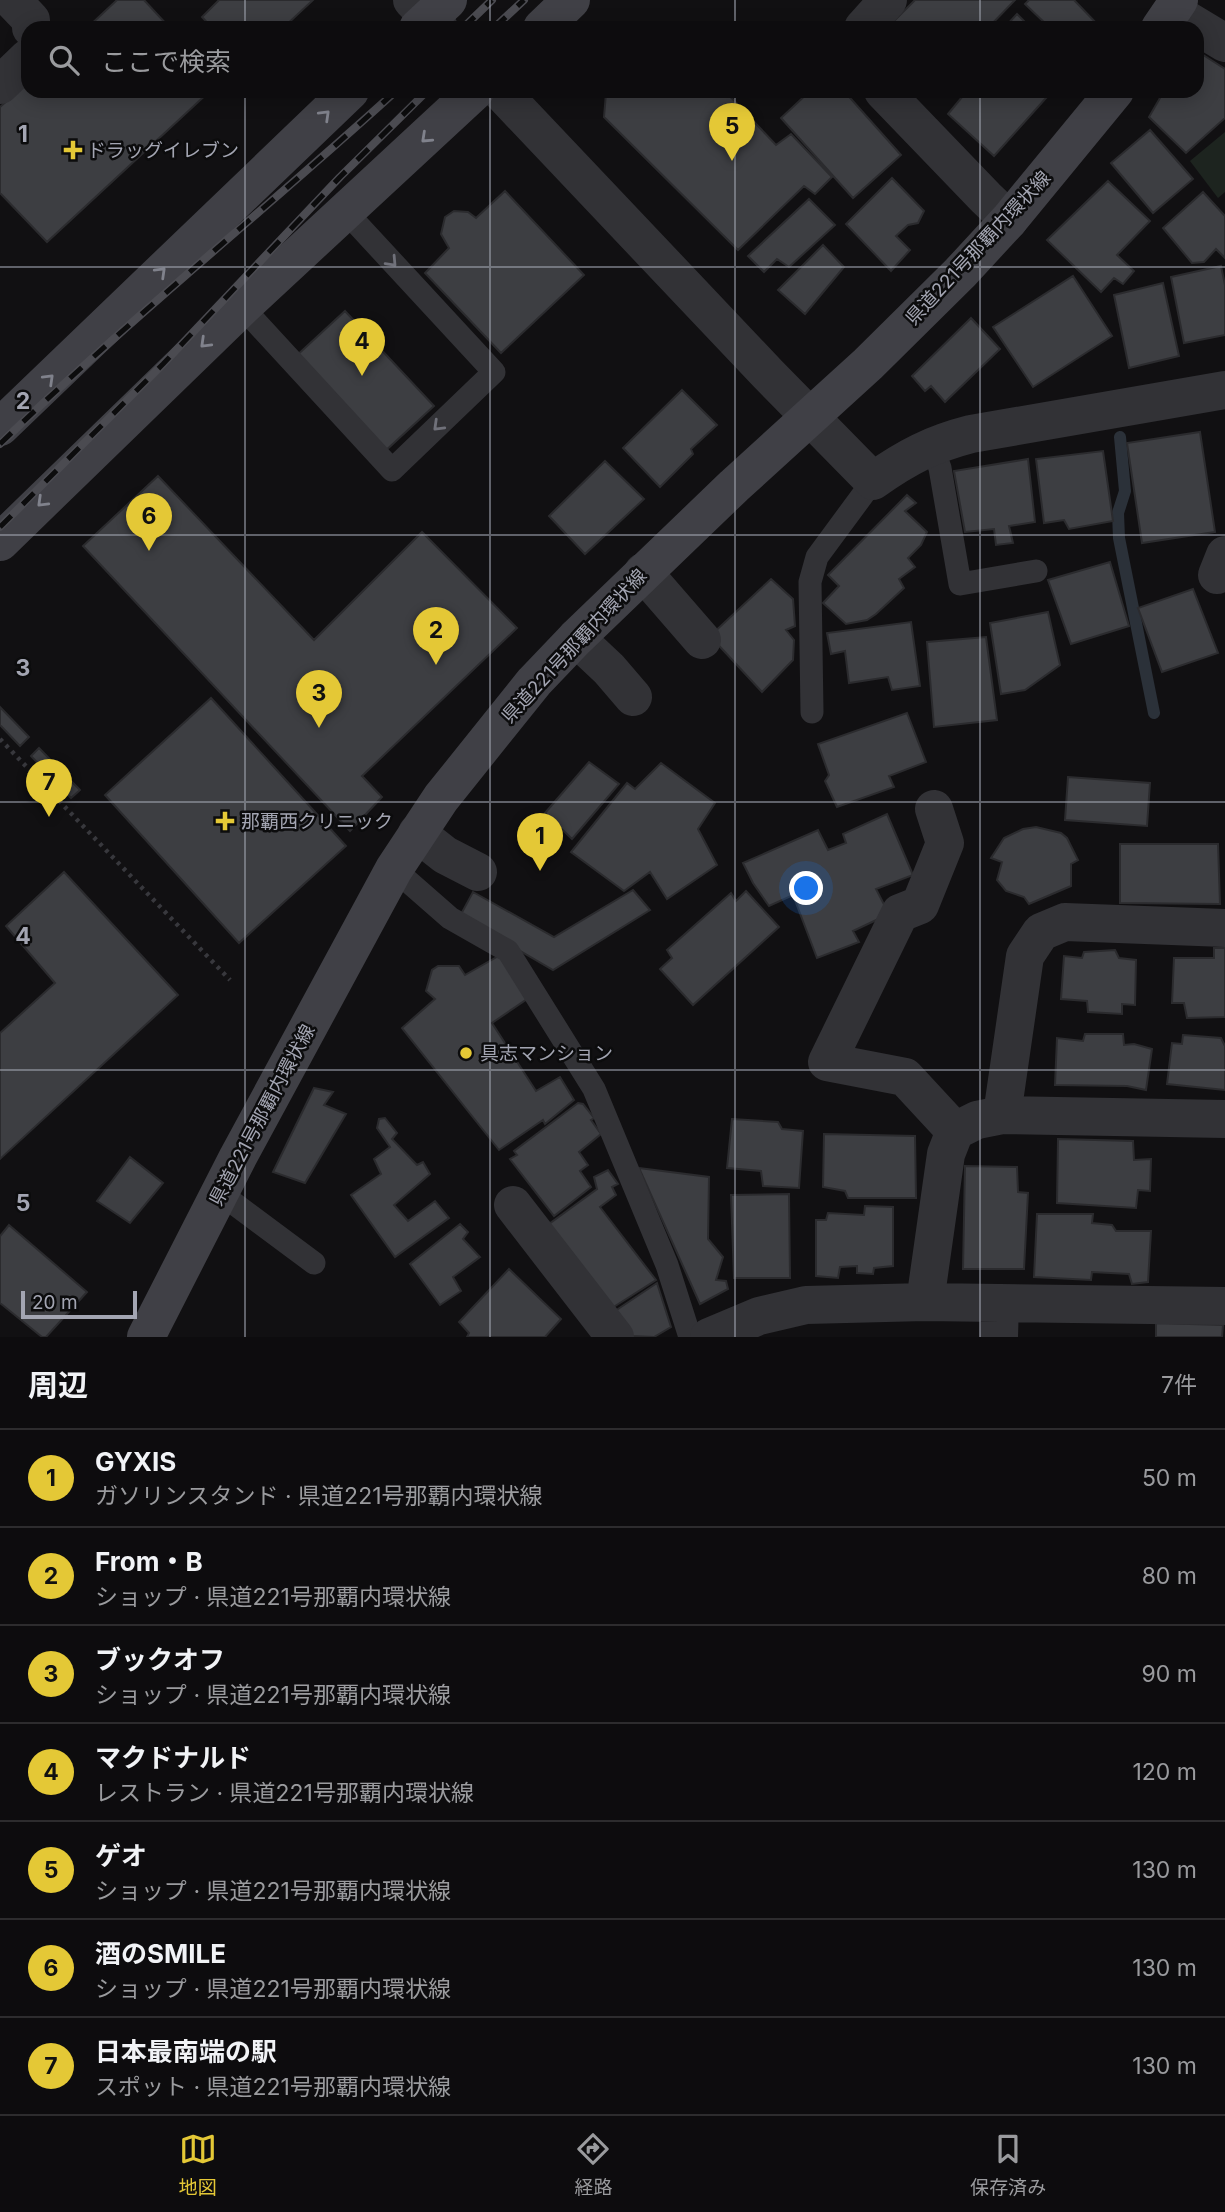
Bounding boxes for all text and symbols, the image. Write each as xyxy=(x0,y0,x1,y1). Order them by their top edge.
search box xyxy=(21,21,1204,98)
icon: search xyxy=(45,41,83,79)
text: ここで検索 xyxy=(101,46,231,77)
pin: 5 xyxy=(709,103,755,161)
one-way arrow xyxy=(317,110,330,123)
text: 1 xyxy=(18,120,28,148)
one-way arrow xyxy=(421,130,434,142)
place label: ドラッグイレブン xyxy=(87,139,239,162)
marker: ドラッグイレブン xyxy=(65,142,81,158)
street label: 県道221号那覇内環状線 xyxy=(901,166,1055,330)
one-way arrow xyxy=(384,254,396,267)
one-way arrow xyxy=(152,267,165,280)
pin: 4 xyxy=(339,318,385,376)
one-way arrow xyxy=(200,334,213,347)
one-way arrow xyxy=(41,375,54,388)
text: 2 xyxy=(16,387,30,415)
one-way arrow xyxy=(434,417,447,430)
one-way arrow xyxy=(37,493,50,506)
pin: 6 xyxy=(126,493,172,551)
street label: 県道221号那覇内環状線 xyxy=(497,564,651,728)
pin: 2 xyxy=(413,607,459,665)
text: 3 xyxy=(16,654,30,682)
pin: 3 xyxy=(296,670,342,728)
pin: 7 xyxy=(26,759,72,817)
place label: 那覇西クリニック xyxy=(241,810,393,833)
marker: 那覇西クリニック xyxy=(215,811,235,831)
pin: 1 xyxy=(517,813,563,871)
your location xyxy=(789,871,823,905)
text: 4 xyxy=(15,922,31,950)
street label: 県道221号那覇内環状線 xyxy=(204,1020,320,1210)
place label: 具志マンション xyxy=(480,1042,613,1065)
marker: 具志マンション xyxy=(458,1045,474,1061)
text: 5 xyxy=(16,1189,30,1217)
scale bar xyxy=(21,1288,136,1320)
text: 20 m xyxy=(32,1291,78,1314)
text: 周辺 xyxy=(28,1367,88,1403)
text: 7件 xyxy=(1161,1371,1197,1399)
text: GYXIS xyxy=(95,1446,176,1477)
text: 1 xyxy=(46,1464,56,1492)
text: 50 m xyxy=(1142,1464,1197,1492)
text: ガソリンスタンド · 県道221号那覇内環状線 xyxy=(95,1482,543,1510)
text: From・B xyxy=(95,1546,203,1577)
text: 2 xyxy=(44,1562,58,1590)
text: 80 m xyxy=(1142,1562,1197,1590)
text: ショップ · 県道221号那覇内環状線 xyxy=(95,1583,451,1611)
text: ブックオフ xyxy=(95,1644,225,1675)
text: 3 xyxy=(44,1660,58,1688)
text: 90 m xyxy=(1142,1660,1197,1688)
text: ショップ · 県道221号那覇内環状線 xyxy=(95,1681,451,1709)
text: マクドナルド xyxy=(95,1742,251,1773)
text: 4 xyxy=(43,1758,59,1786)
text: 120 m xyxy=(1132,1758,1197,1786)
text: レストラン · 県道221号那覇内環状線 xyxy=(95,1779,474,1807)
text: ゲオ xyxy=(95,1840,147,1871)
text: 5 xyxy=(44,1856,58,1884)
text: 130 m xyxy=(1132,1856,1197,1884)
text: ショップ · 県道221号那覇内環状線 xyxy=(95,1877,451,1905)
text: 酒のSMILE xyxy=(95,1938,226,1969)
text: 6 xyxy=(44,1954,58,1982)
text: 130 m xyxy=(1132,1954,1197,1982)
text: ショップ · 県道221号那覇内環状線 xyxy=(95,1975,451,2003)
text: 日本最南端の駅 xyxy=(95,2036,277,2067)
text: 7 xyxy=(44,2052,58,2080)
text: 130 m xyxy=(1132,2052,1197,2080)
text: スポット · 県道221号那覇内環状線 xyxy=(95,2073,451,2101)
tab: 地図 xyxy=(179,2130,217,2199)
tab: 経路 xyxy=(574,2130,612,2199)
tab: 保存済み xyxy=(970,2130,1046,2199)

